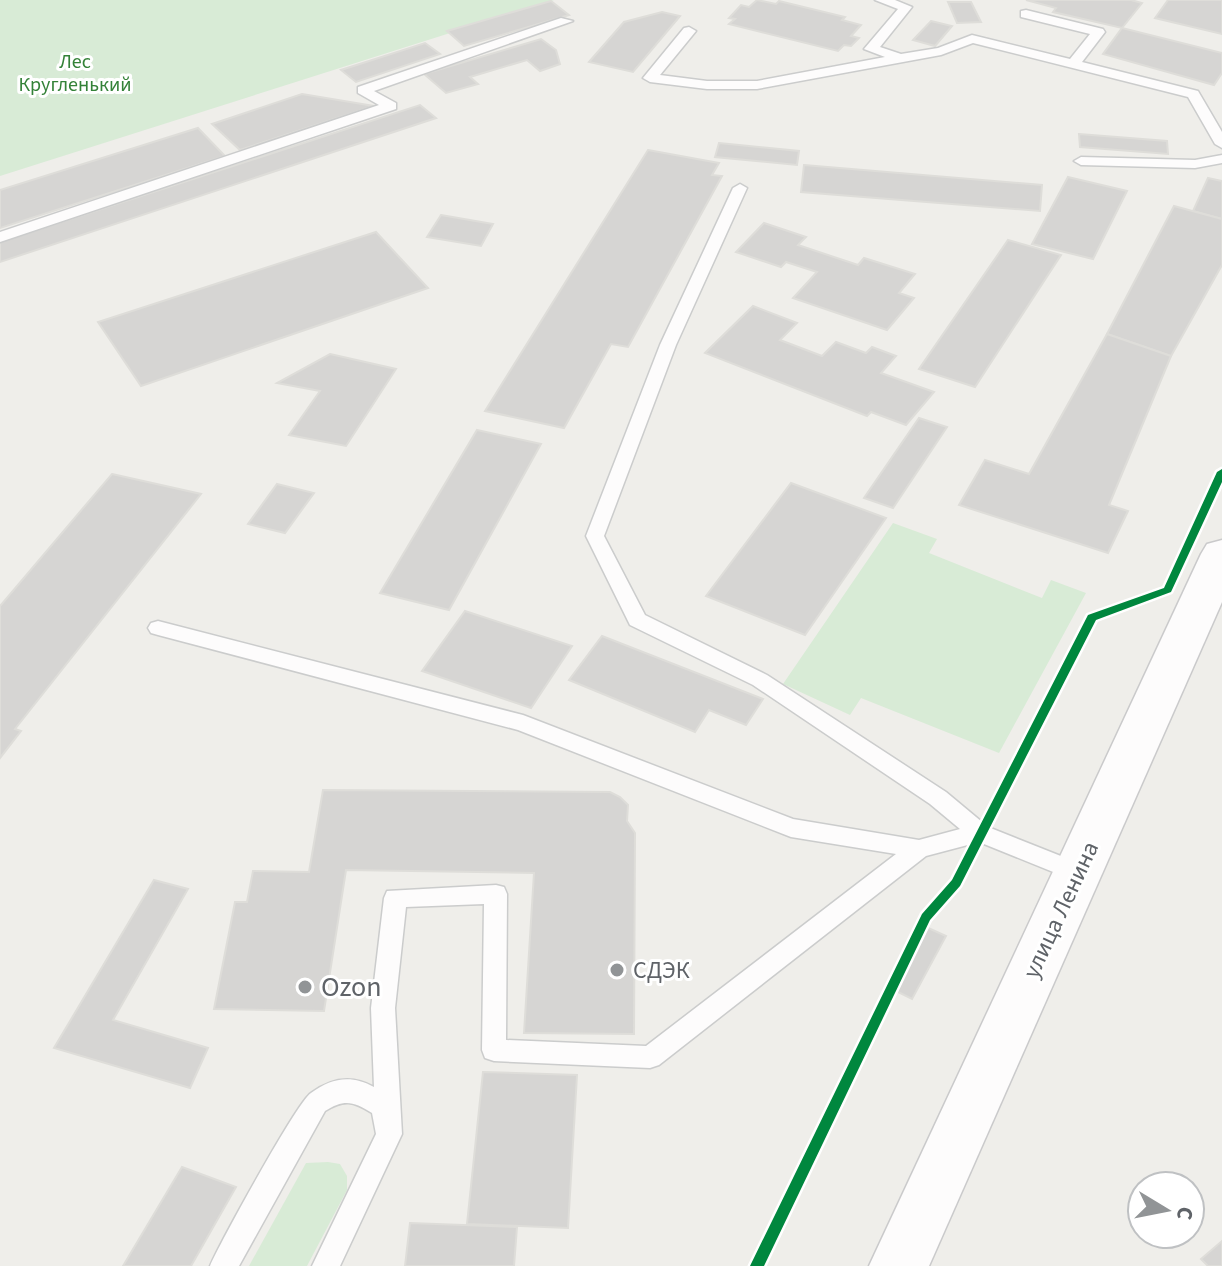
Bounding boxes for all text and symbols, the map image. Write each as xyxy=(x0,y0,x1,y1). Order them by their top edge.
park label: Лес Кругленький xyxy=(18,48,132,99)
street label: улица Ленина xyxy=(1014,836,1108,984)
place label: СДЭК xyxy=(633,953,690,988)
marker: СДЭК xyxy=(608,961,626,979)
place label: Ozon xyxy=(321,967,382,1007)
marker: Ozon xyxy=(296,978,314,996)
north arrow xyxy=(1126,1170,1206,1250)
text: С xyxy=(1168,1204,1202,1223)

